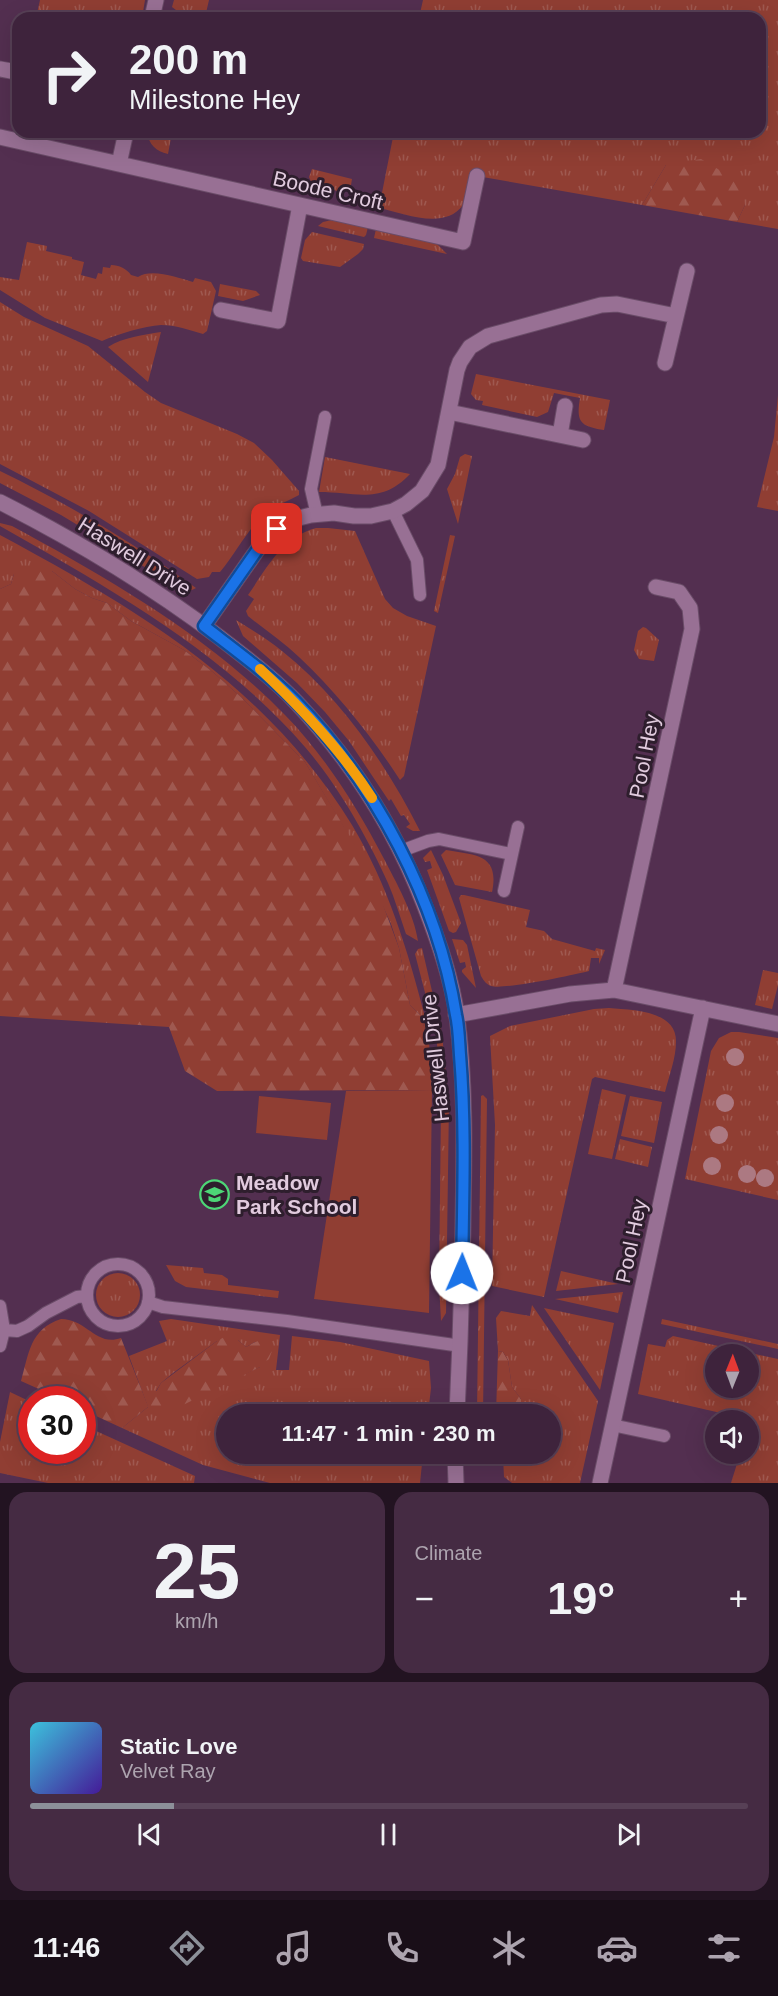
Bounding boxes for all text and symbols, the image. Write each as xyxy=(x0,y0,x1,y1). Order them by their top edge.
icon: right xyxy=(30,36,108,114)
text: 200 m xyxy=(129,36,248,83)
text: Milestone Hey xyxy=(129,85,300,115)
street label: Boode Croft xyxy=(271,166,385,214)
pin xyxy=(251,503,302,554)
street label: Haswell Drive xyxy=(74,512,196,600)
icon: arrive xyxy=(260,512,293,545)
street label: Pool Hey xyxy=(625,711,664,800)
street label: Haswell Drive xyxy=(417,993,453,1123)
place label: Meadow Park School xyxy=(236,1171,357,1218)
school or university icon: Meadow Park School xyxy=(199,1178,231,1210)
street label: Pool Hey xyxy=(611,1196,651,1285)
position arrow xyxy=(430,1241,494,1305)
north arrow xyxy=(705,1344,759,1398)
map controls xyxy=(705,1344,759,1464)
speed limit sign: 30 xyxy=(18,1386,96,1464)
button: sound xyxy=(705,1410,759,1464)
text: 11:47 · 1 min · 230 m xyxy=(282,1421,496,1446)
text: 25 xyxy=(153,1527,240,1615)
text: Climate xyxy=(415,1542,482,1564)
text: 19° xyxy=(547,1573,615,1624)
text: − xyxy=(415,1580,434,1617)
text: + xyxy=(729,1580,748,1617)
text: km/h xyxy=(175,1610,218,1632)
text: Static Love xyxy=(120,1734,237,1759)
text: Velvet Ray xyxy=(120,1760,216,1782)
icon: previous xyxy=(133,1818,166,1851)
icon: pause xyxy=(372,1818,405,1851)
icon: next xyxy=(612,1818,645,1851)
icon: directions xyxy=(166,1927,208,1969)
icon: music xyxy=(273,1927,315,1969)
icon: phone xyxy=(381,1927,423,1969)
icon: climate xyxy=(488,1927,530,1969)
icon: car xyxy=(596,1927,638,1969)
icon: filters xyxy=(703,1927,745,1969)
text: 11:46 xyxy=(33,1933,100,1963)

